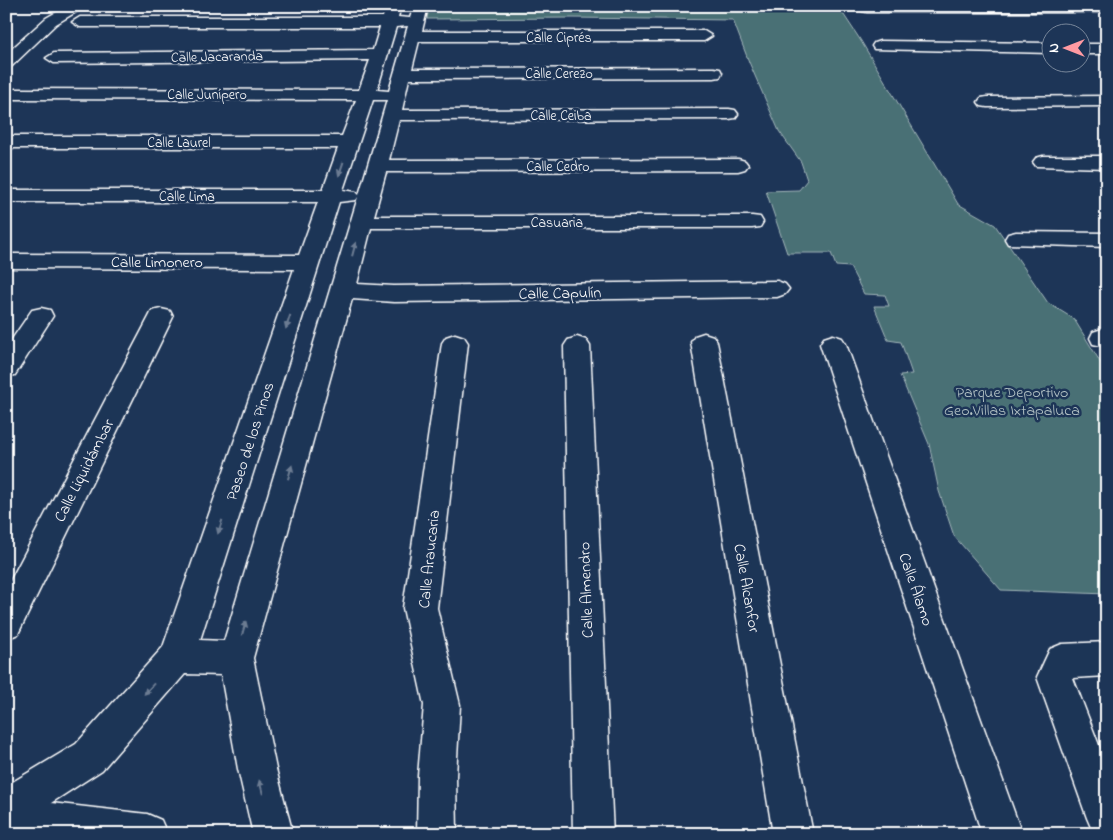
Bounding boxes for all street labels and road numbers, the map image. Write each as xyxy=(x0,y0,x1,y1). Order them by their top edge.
street label: Calle Ciprés xyxy=(526,28,592,49)
street label: Calle Jacaranda xyxy=(171,46,263,69)
street label: Calle Cerezo xyxy=(525,64,593,85)
street label: Calle Junípero xyxy=(167,85,247,106)
street label: Calle Ceiba xyxy=(530,106,592,127)
street label: Calle Laurel xyxy=(147,133,211,154)
street label: Calle Cedro xyxy=(526,157,590,178)
street label: Calle Lima xyxy=(159,187,215,208)
street label: Casuaria xyxy=(531,213,583,234)
street label: Calle Limonero xyxy=(111,251,203,275)
street label: Calle Capulín xyxy=(519,281,602,307)
street label: Paseo de los Pinos xyxy=(220,379,281,504)
street label: Calle Liquidámbar xyxy=(48,415,121,527)
street label: Calle Araucaria xyxy=(413,509,447,610)
street label: Calle Almendro xyxy=(573,541,601,638)
street label: Calle Alcanfor xyxy=(726,542,766,635)
street label: Calle Álamo xyxy=(891,550,939,629)

